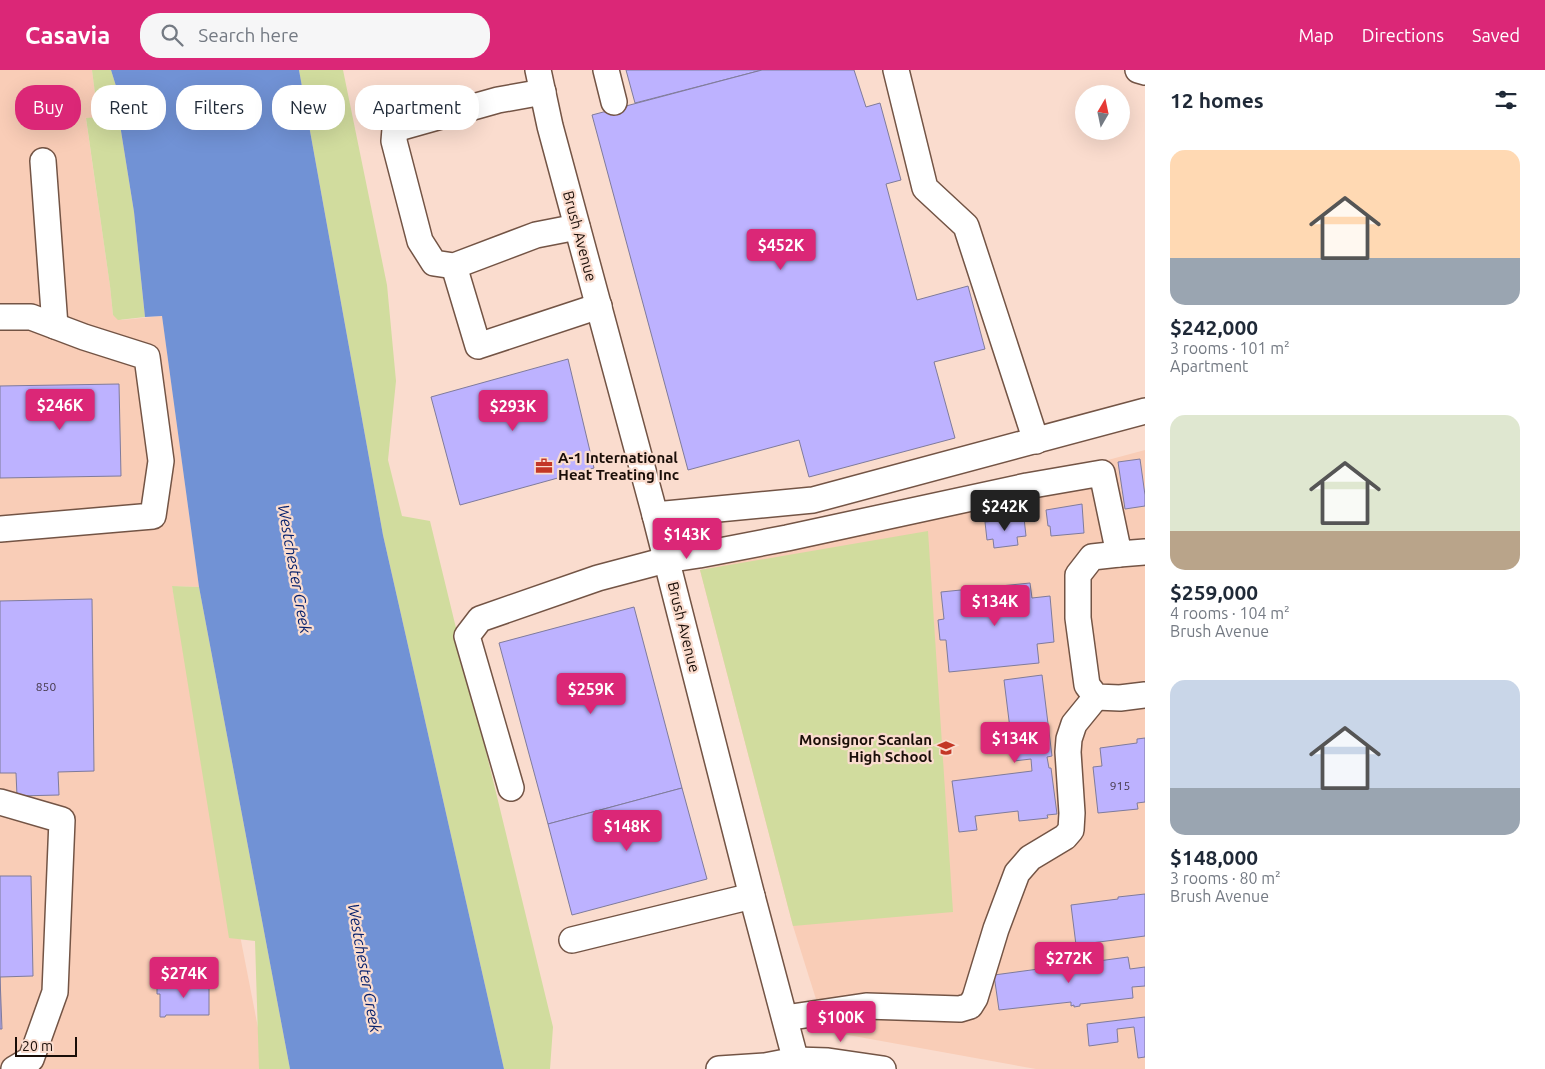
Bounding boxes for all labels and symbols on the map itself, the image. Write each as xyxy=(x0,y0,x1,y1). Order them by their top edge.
north arrow xyxy=(1075,85,1130,140)
street label: Brush Avenue xyxy=(560,189,600,283)
pin: $452K xyxy=(746,228,816,271)
pin: $246K xyxy=(25,388,95,431)
pin: $293K xyxy=(478,390,548,432)
place label: A-1 International Heat Treating Inc xyxy=(558,449,679,483)
office icon: A-1 International Heat Treating Inc xyxy=(534,456,554,476)
pin: $242K xyxy=(970,490,1040,532)
water label: Westchester Creek xyxy=(275,503,315,636)
pin: $143K xyxy=(652,518,722,560)
street label: Brush Avenue xyxy=(665,580,703,674)
pin: $134K xyxy=(960,584,1030,627)
pin: $259K xyxy=(556,672,626,715)
house number: 850 xyxy=(36,680,56,693)
pin: $134K xyxy=(980,722,1050,764)
place label: Monsignor Scanlan High School xyxy=(799,731,932,765)
school or university icon: Monsignor Scanlan High School xyxy=(936,738,956,758)
house number: 915 xyxy=(1110,779,1130,792)
pin: $148K xyxy=(592,810,662,852)
water label: Westchester Creek xyxy=(345,902,385,1035)
pin: $272K xyxy=(1034,942,1104,984)
pin: $274K xyxy=(149,956,219,999)
pin: $100K xyxy=(806,1000,876,1043)
scale bar xyxy=(15,1034,78,1057)

